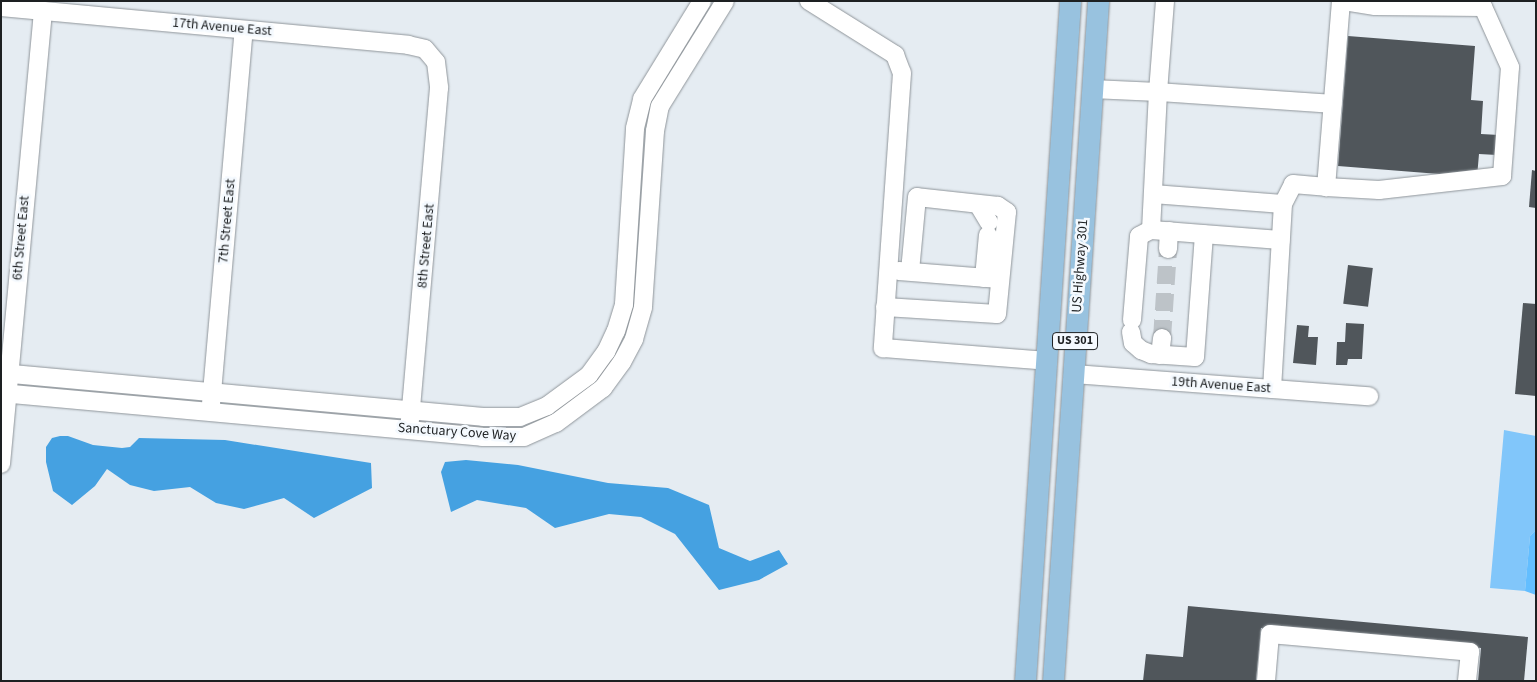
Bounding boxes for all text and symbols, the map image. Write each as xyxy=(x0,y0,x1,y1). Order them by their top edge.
street label: 17th Avenue East xyxy=(172,14,272,40)
street label: 7th Street East xyxy=(215,178,239,264)
street label: 6th Street East xyxy=(9,195,33,281)
street label: 8th Street East xyxy=(414,203,438,289)
street label: US Highway 301 xyxy=(1068,219,1092,313)
road number: US 301 xyxy=(1051,332,1099,351)
street label: 19th Avenue East xyxy=(1171,373,1271,397)
street label: Sanctuary Cove Way xyxy=(397,419,517,445)

